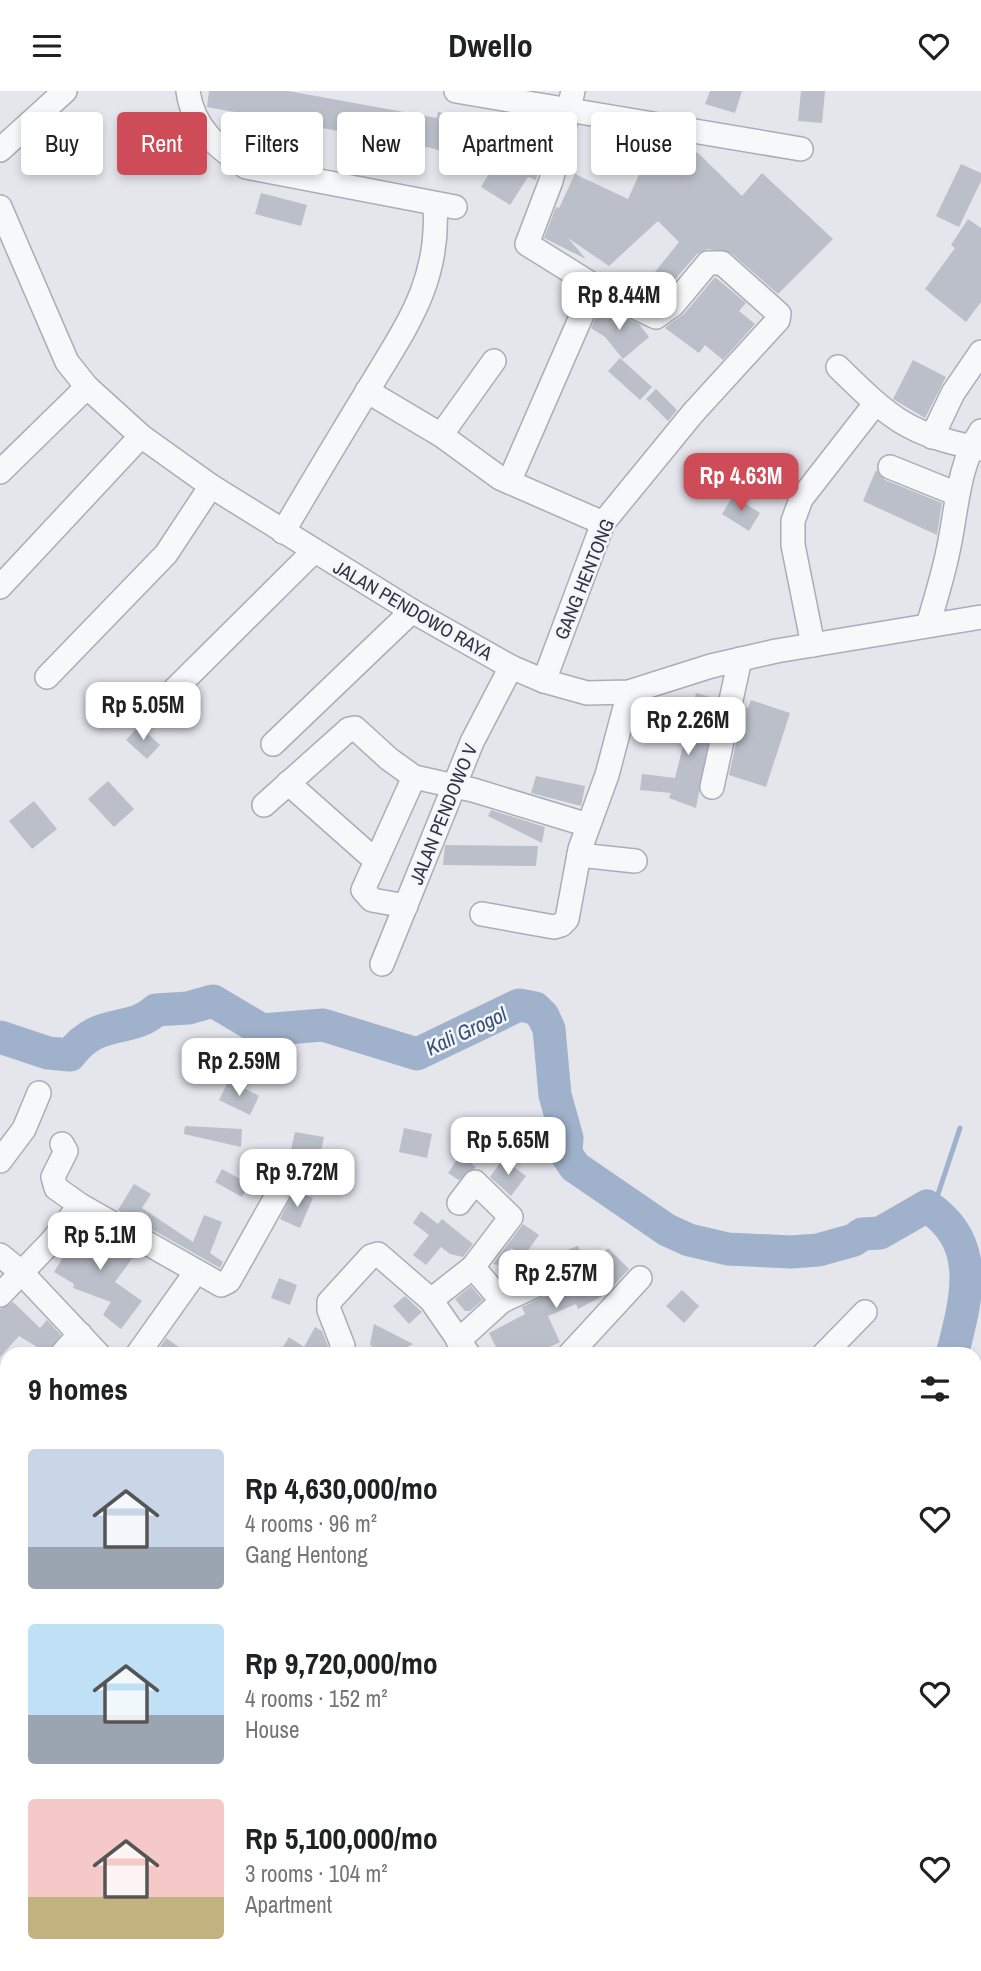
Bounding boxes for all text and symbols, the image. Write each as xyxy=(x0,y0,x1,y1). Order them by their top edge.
text: Dwello xyxy=(448,24,533,67)
icon: menu xyxy=(28,27,66,65)
icon: heart xyxy=(915,27,953,65)
chip: Buy xyxy=(21,112,103,175)
chip: Rent xyxy=(117,112,207,175)
chip: Filters xyxy=(221,112,323,175)
chip: New xyxy=(337,112,425,175)
chip: Apartment xyxy=(439,112,577,175)
chip: House xyxy=(591,112,696,175)
pin: Rp 8.44M xyxy=(547,273,691,332)
text: Rp 8.44M xyxy=(578,279,660,310)
pin: Rp 4.63M xyxy=(669,453,813,513)
text: Rp 4.63M xyxy=(700,460,782,491)
street label: GANG HENTONG xyxy=(548,515,620,643)
street label: JALAN PENDOWO RAYA xyxy=(329,554,498,666)
pin: Rp 5.05M xyxy=(71,683,215,742)
text: Rp 5.05M xyxy=(102,689,184,720)
pin: Rp 2.26M xyxy=(616,697,760,757)
text: Rp 2.26M xyxy=(647,704,729,735)
street label: JALAN PENDOWO V xyxy=(403,739,483,888)
water label: Kali Grogol xyxy=(421,999,512,1062)
pin: Rp 2.59M xyxy=(167,1039,311,1098)
text: Rp 2.59M xyxy=(198,1045,280,1076)
pin: Rp 5.65M xyxy=(436,1117,580,1177)
text: Rp 5.65M xyxy=(467,1124,549,1155)
pin: Rp 9.72M xyxy=(225,1149,369,1209)
text: Rp 9.72M xyxy=(256,1156,338,1187)
pin: Rp 5.1M xyxy=(35,1213,165,1272)
text: Rp 5.1M xyxy=(64,1219,136,1250)
pin: Rp 2.57M xyxy=(484,1251,628,1310)
text: Rp 2.57M xyxy=(515,1257,597,1288)
text: 9 homes xyxy=(28,1369,128,1409)
icon: filters xyxy=(916,1370,954,1408)
text: Rp 4,630,000/mo xyxy=(245,1468,438,1508)
icon: home xyxy=(84,1477,168,1561)
icon: heart xyxy=(916,1500,954,1538)
text: 4 rooms · 96 m² xyxy=(245,1508,377,1539)
text: Gang Hentong xyxy=(245,1539,368,1570)
text: Rp 9,720,000/mo xyxy=(245,1643,438,1683)
icon: home xyxy=(84,1652,168,1736)
icon: heart xyxy=(916,1675,954,1713)
text: 4 rooms · 152 m² xyxy=(245,1683,388,1714)
text: House xyxy=(245,1714,300,1745)
text: Rp 5,100,000/mo xyxy=(245,1818,438,1858)
icon: home xyxy=(84,1827,168,1911)
icon: heart xyxy=(916,1850,954,1888)
text: 3 rooms · 104 m² xyxy=(245,1858,388,1889)
text: Apartment xyxy=(245,1889,332,1920)

